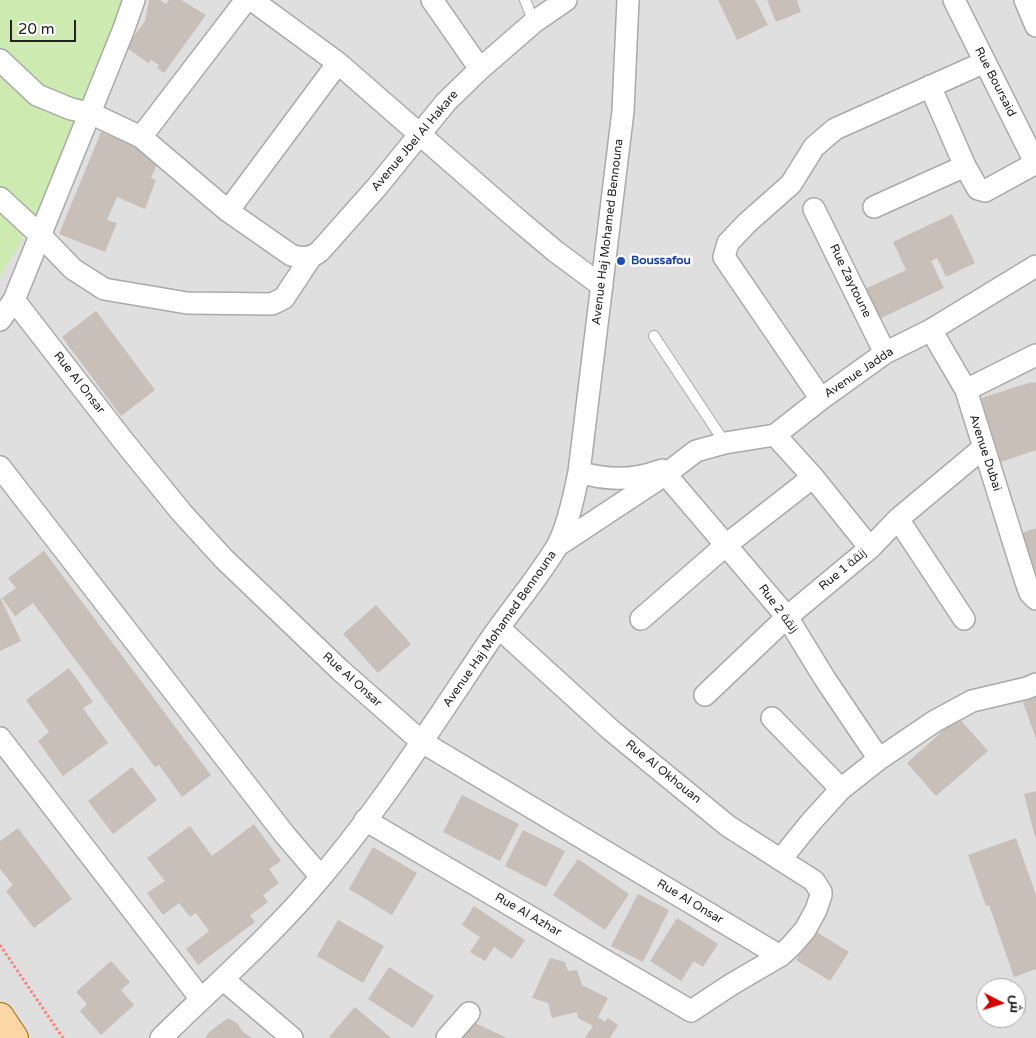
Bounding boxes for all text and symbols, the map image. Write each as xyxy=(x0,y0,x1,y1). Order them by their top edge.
scale bar xyxy=(12,10,79,42)
text: 20 m xyxy=(18,20,55,38)
street label: Rue Boursaid xyxy=(971,45,1019,119)
street label: Avenue Jbel Al Hakare xyxy=(369,88,461,194)
street label: Avenue Haj Mohamed Bennouna xyxy=(589,138,627,326)
street label: Rue Zaytoune xyxy=(826,242,874,320)
place label: Boussafou xyxy=(631,254,691,268)
marker: Boussafou xyxy=(615,255,627,267)
street label: Avenue Jadda xyxy=(822,345,896,401)
street label: Rue Al Onsar xyxy=(50,349,108,417)
street label: Avenue Dubai xyxy=(966,413,1004,493)
street label: Rue 1 زنقة xyxy=(816,546,870,594)
street label: Avenue Haj Mohamed Bennouna xyxy=(440,548,560,710)
street label: Rue 2 زنقة xyxy=(755,582,801,636)
street label: Rue Al Onsar xyxy=(319,650,385,710)
street label: Rue Al Okhouan xyxy=(622,737,704,807)
street label: Rue Al Onsar xyxy=(654,877,726,927)
street label: Rue Al Azhar xyxy=(492,890,564,940)
north arrow xyxy=(976,978,1026,1028)
text: ش xyxy=(1006,995,1025,1014)

